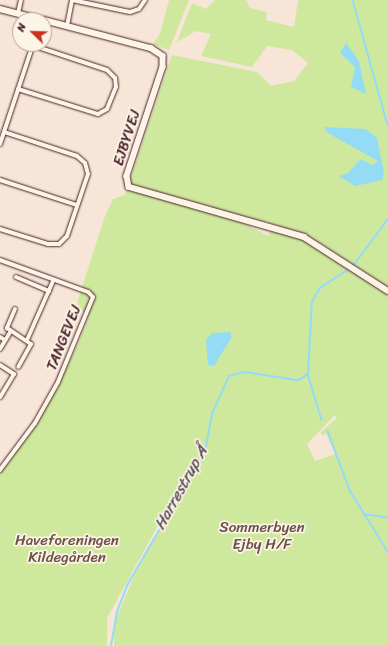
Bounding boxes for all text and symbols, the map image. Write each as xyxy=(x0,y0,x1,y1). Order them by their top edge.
north arrow xyxy=(12,12,52,52)
text: N xyxy=(11,20,32,35)
street label: EJBYVEJ xyxy=(110,108,144,168)
street label: TANGEVEJ xyxy=(43,303,85,373)
water label: Harrestrup Å xyxy=(150,443,212,533)
park label: Sommerbyen Ejby H/F xyxy=(219,518,305,553)
park label: Haveforeningen Kildegården xyxy=(15,531,119,566)

